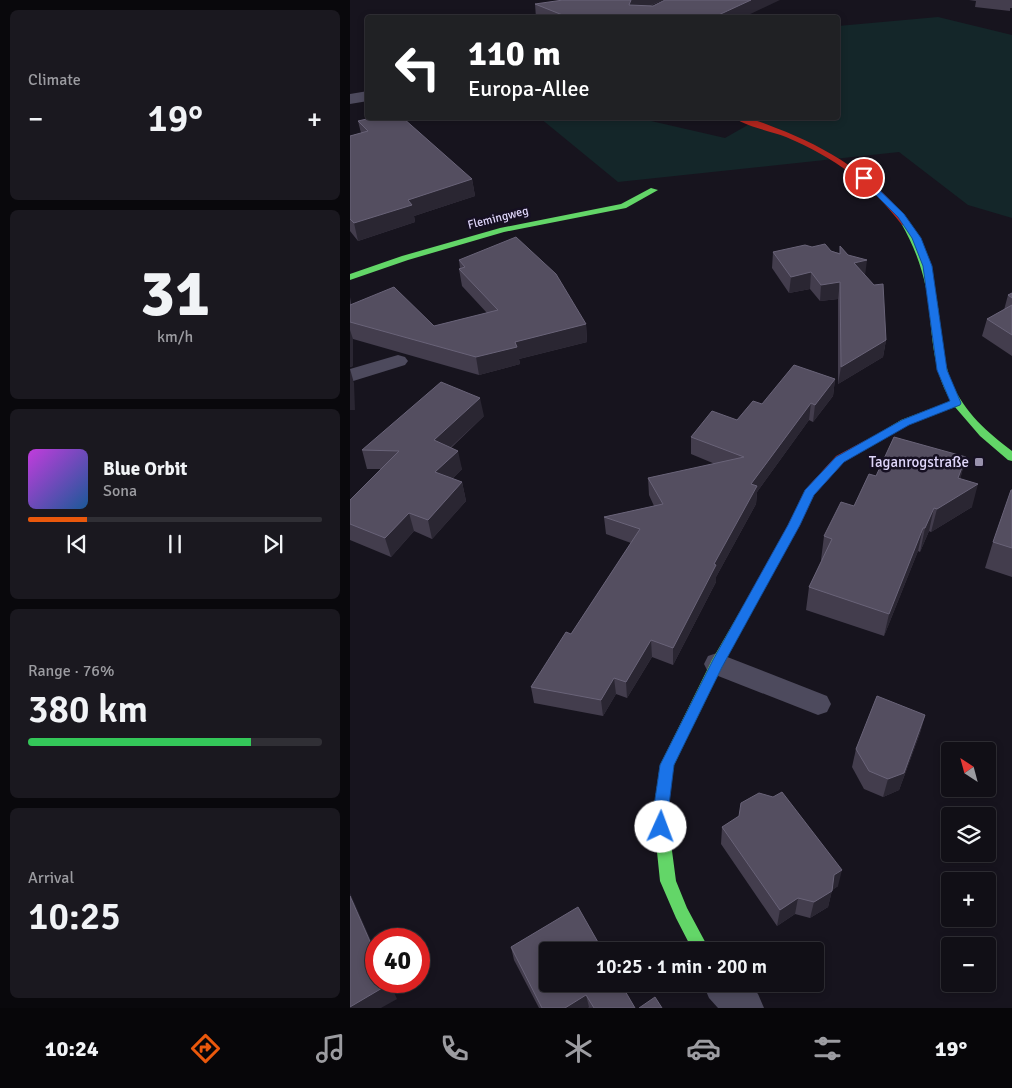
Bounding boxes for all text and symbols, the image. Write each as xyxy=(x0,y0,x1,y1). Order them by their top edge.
text: 110 m xyxy=(468,32,561,75)
icon: left xyxy=(385,35,450,100)
text: Climate xyxy=(28,70,81,90)
text: Europa-Allee xyxy=(468,75,590,102)
text: 19° xyxy=(147,95,203,142)
text: − xyxy=(28,102,43,136)
text: + xyxy=(307,102,322,136)
pin xyxy=(843,157,885,199)
icon: arrive xyxy=(850,164,878,192)
street label: Flemingweg xyxy=(466,203,530,233)
text: 31 xyxy=(140,254,210,334)
text: km/h xyxy=(157,327,193,347)
place label: Taganrogstraße xyxy=(869,453,969,471)
marker: Taganrogstraße xyxy=(973,456,985,468)
text: Blue Orbit xyxy=(103,457,187,481)
text: Sona xyxy=(103,481,137,501)
icon: previous xyxy=(63,530,91,558)
icon: pause xyxy=(161,530,189,558)
icon: next xyxy=(259,530,287,558)
text: Range · 76% xyxy=(28,661,114,681)
text: 380 km xyxy=(28,686,148,733)
north arrow xyxy=(941,742,996,798)
map controls xyxy=(941,742,996,992)
position arrow xyxy=(634,800,686,852)
button: layers xyxy=(941,807,996,862)
text: Arrival xyxy=(28,868,74,888)
button: + xyxy=(941,872,996,927)
text: 10:25 xyxy=(28,893,121,940)
speed limit sign: 40 xyxy=(365,928,430,993)
button: − xyxy=(941,937,996,992)
text: 10:25 · 1 min · 200 m xyxy=(596,955,767,979)
icon: directions xyxy=(188,1031,223,1066)
icon: music xyxy=(313,1031,348,1066)
icon: phone xyxy=(437,1031,472,1066)
icon: climate xyxy=(561,1031,596,1066)
icon: car xyxy=(686,1031,721,1066)
icon: filters xyxy=(810,1031,845,1066)
text: 10:24 xyxy=(45,1035,99,1062)
text: 19° xyxy=(935,1035,967,1062)

